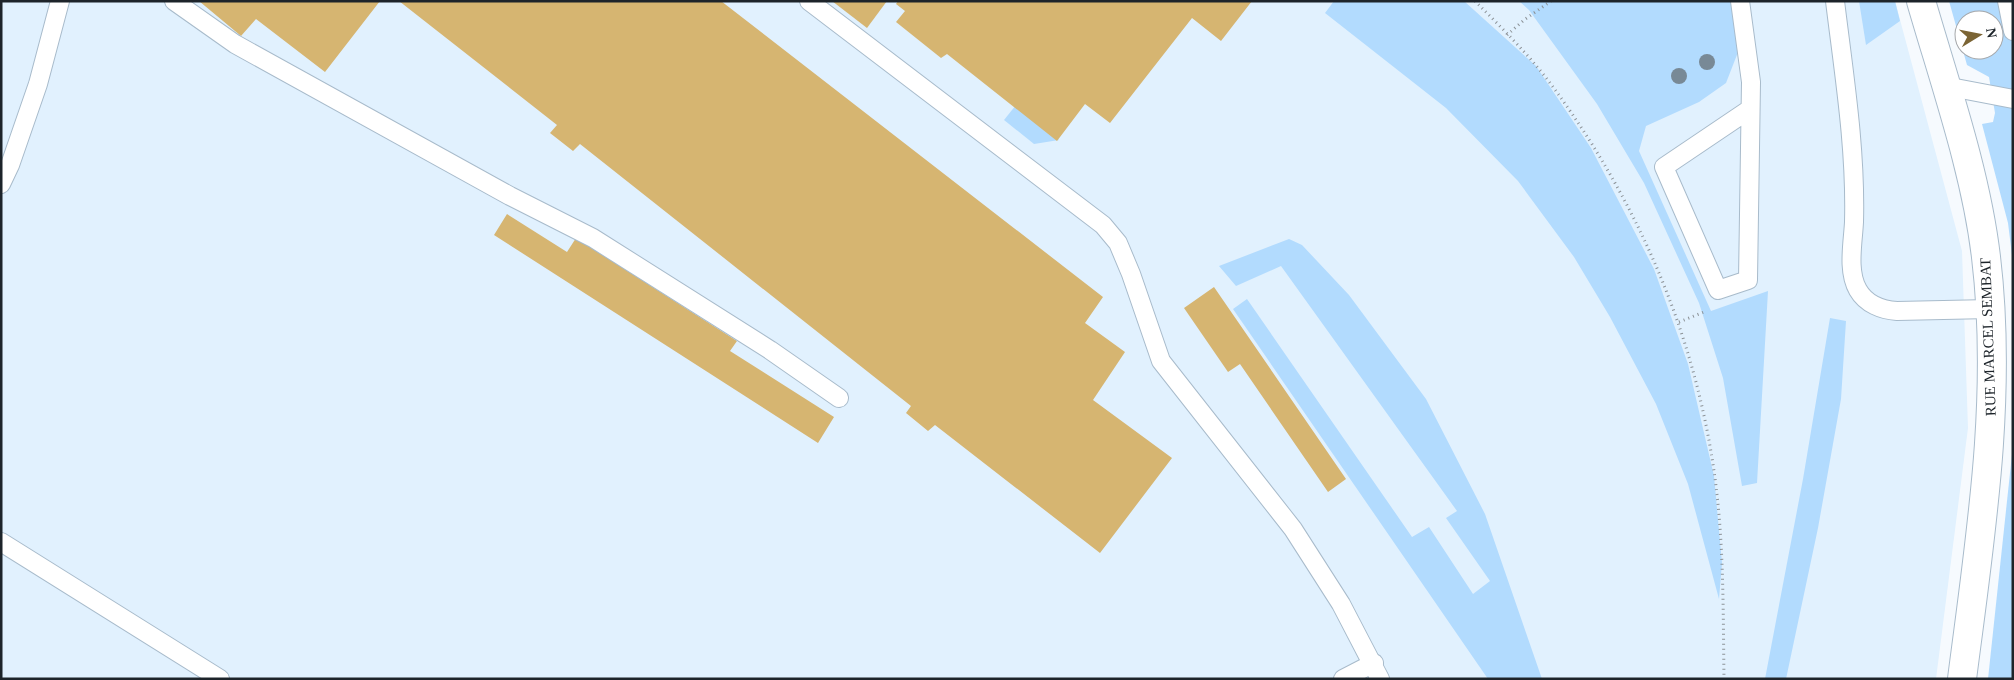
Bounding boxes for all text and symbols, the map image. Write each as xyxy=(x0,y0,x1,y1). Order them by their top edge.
north arrow xyxy=(1954,10,2004,60)
text: N xyxy=(1983,27,2000,39)
street label: RUE MARCEL SEMBAT xyxy=(1977,257,1999,417)

